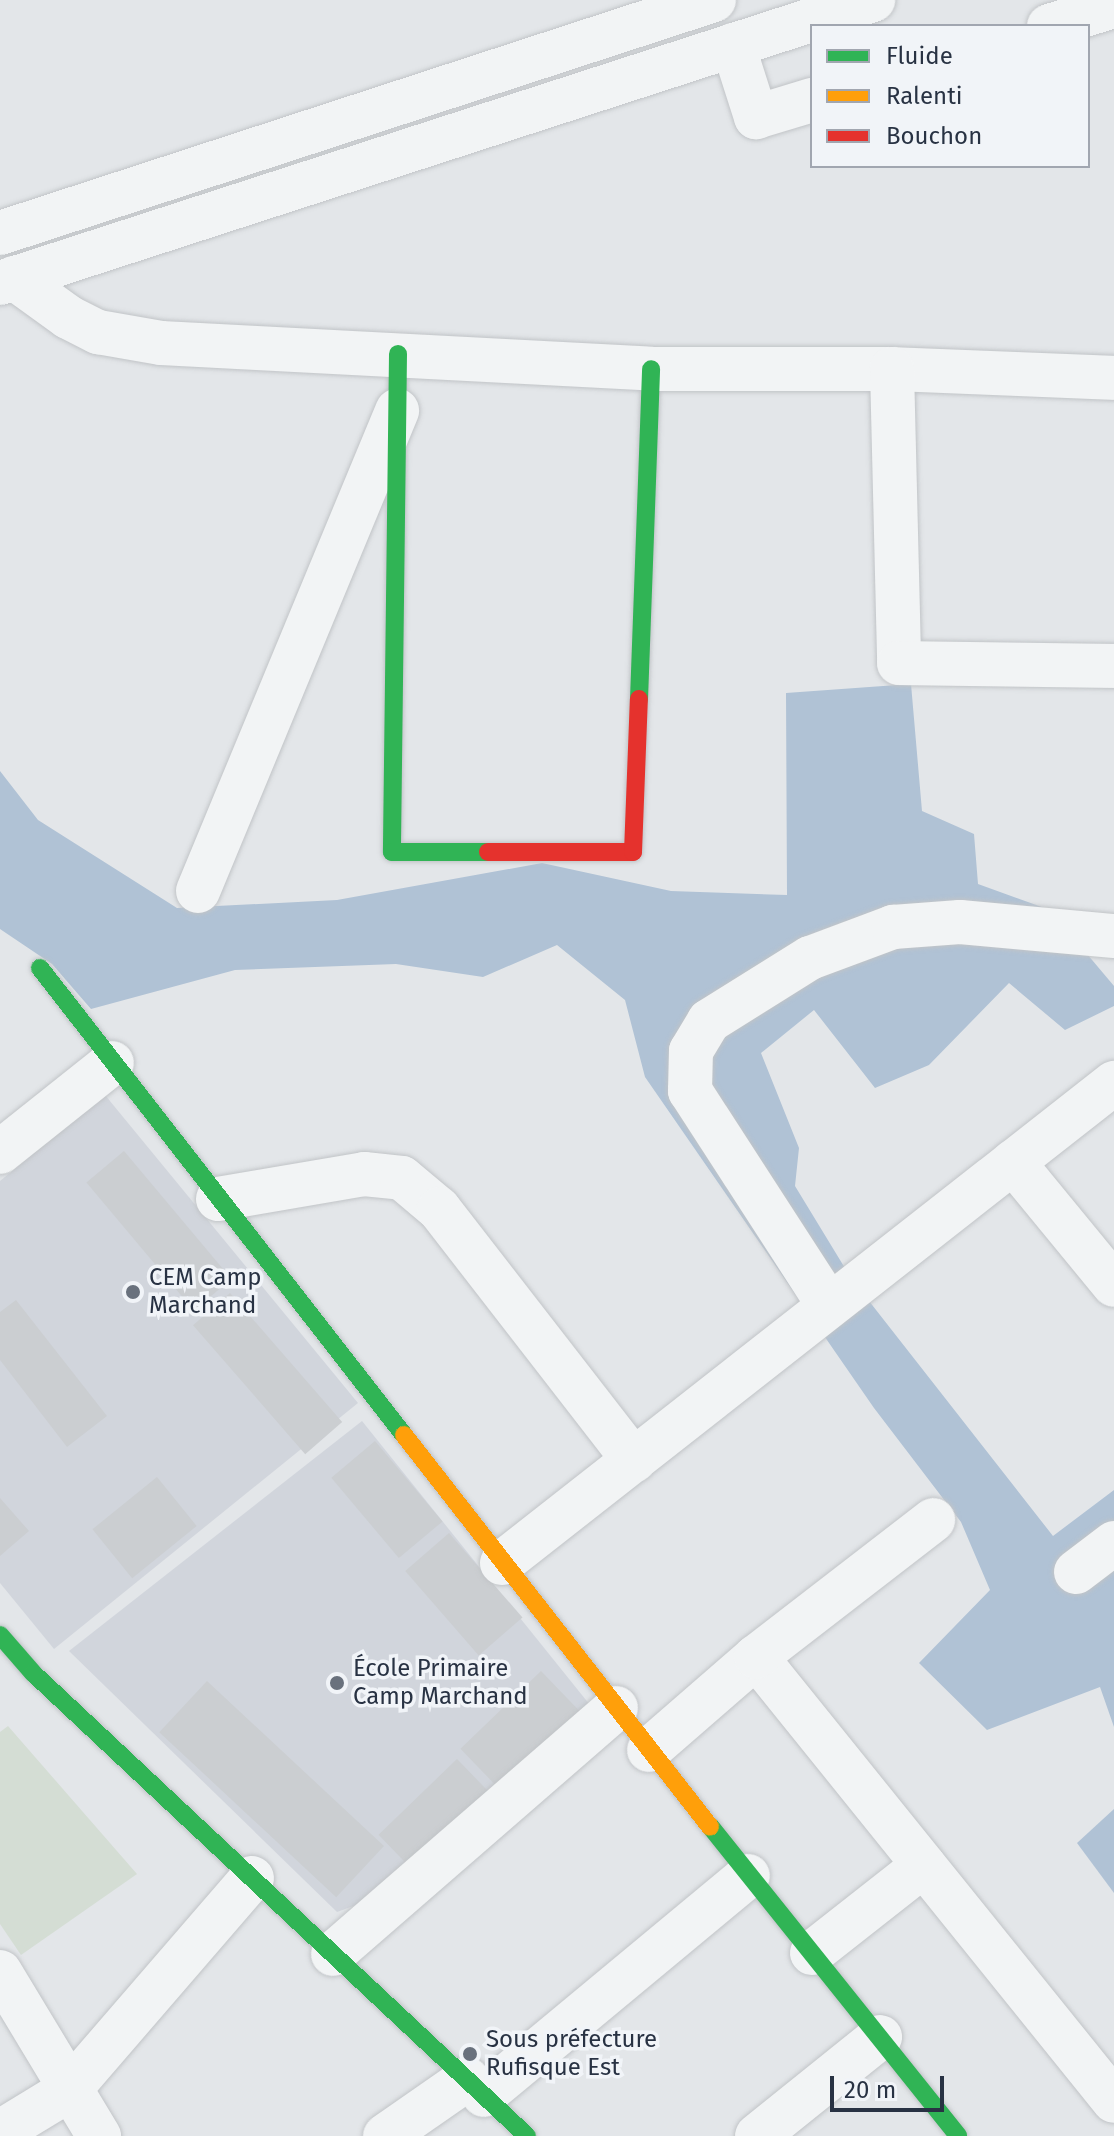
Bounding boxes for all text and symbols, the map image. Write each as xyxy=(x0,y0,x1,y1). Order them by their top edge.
legend xyxy=(810,24,1090,168)
text: Fluide xyxy=(886,42,953,70)
text: Ralenti xyxy=(886,82,963,110)
text: Bouchon xyxy=(886,122,982,150)
place label: CEM Camp Marchand xyxy=(149,1264,261,1320)
marker: CEM Camp Marchand xyxy=(124,1283,142,1301)
place label: École Primaire Camp Marchand xyxy=(353,1655,528,1711)
marker: École Primaire Camp Marchand xyxy=(328,1674,346,1692)
place label: Sous préfecture Rufisque Est xyxy=(486,2026,657,2082)
marker: Sous préfecture Rufisque Est xyxy=(461,2045,479,2063)
scale bar xyxy=(834,2060,948,2110)
text: 20 m xyxy=(844,2076,896,2104)

